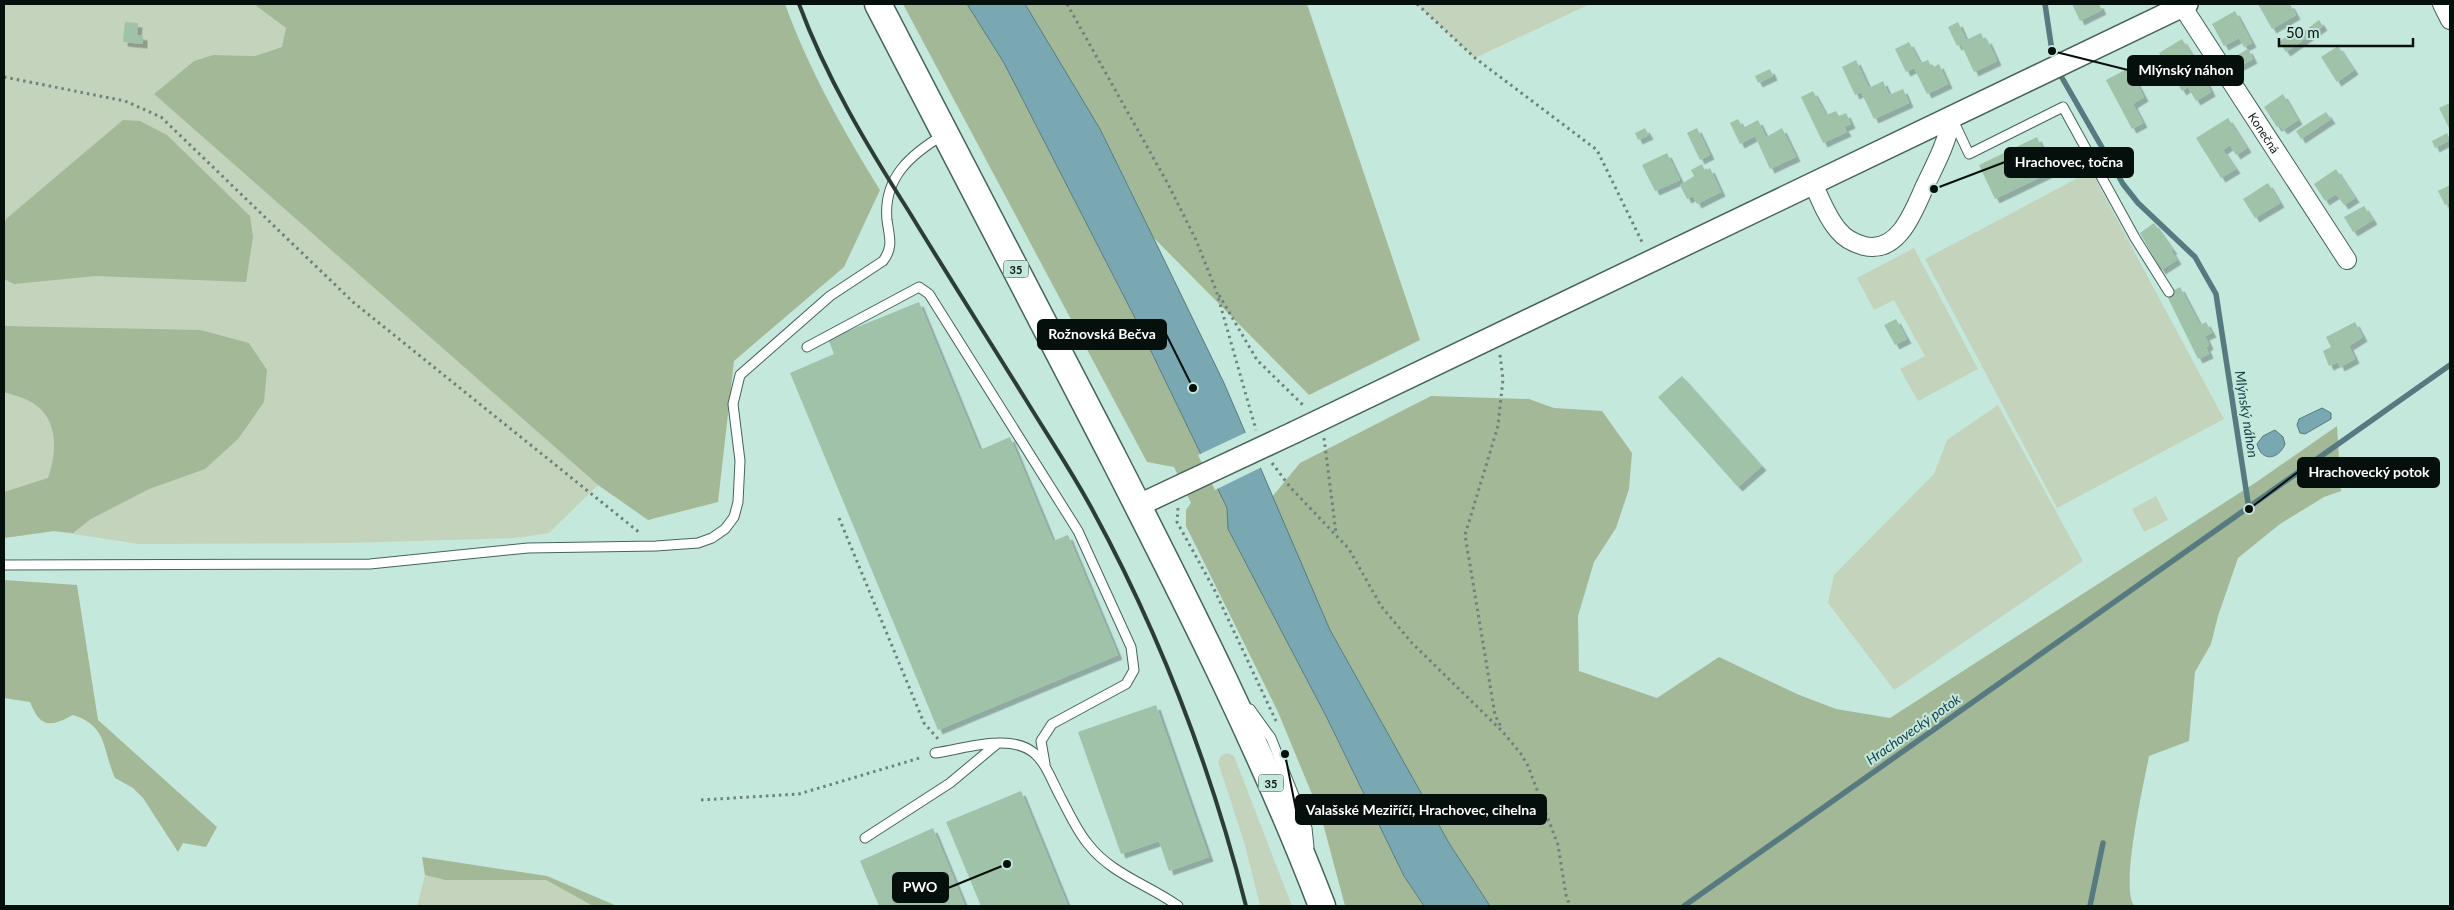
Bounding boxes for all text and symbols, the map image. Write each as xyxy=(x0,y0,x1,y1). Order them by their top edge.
scale bar xyxy=(2279,15,2413,47)
text: 50 m xyxy=(2286,23,2320,41)
callout: Mlýnský náhon xyxy=(2128,56,2243,85)
text: Mlýnský náhon xyxy=(2139,61,2233,78)
street label: Konečná xyxy=(2246,109,2283,156)
callout: Hrachovec, točna xyxy=(2005,148,2133,177)
text: Hrachovec, točna xyxy=(2015,153,2123,170)
road number: 35 xyxy=(1004,260,1028,278)
callout: Rožnovská Bečva xyxy=(1038,320,1166,349)
text: Rožnovská Bečva xyxy=(1048,325,1156,342)
water label: Mlýnský náhon xyxy=(2232,369,2262,459)
callout: Hrachovecký potok xyxy=(2298,458,2439,487)
text: Hrachovecký potok xyxy=(2308,463,2430,480)
water label: Hrachovecký potok xyxy=(1863,690,1964,768)
road number: 35 xyxy=(1258,774,1284,791)
callout: Valašské Meziříčí, Hrachovec, cihelna xyxy=(1296,795,1546,824)
text: Valašské Meziříčí, Hrachovec, cihelna xyxy=(1305,801,1536,818)
callout: PWO xyxy=(893,873,948,902)
text: PWO xyxy=(903,878,937,895)

